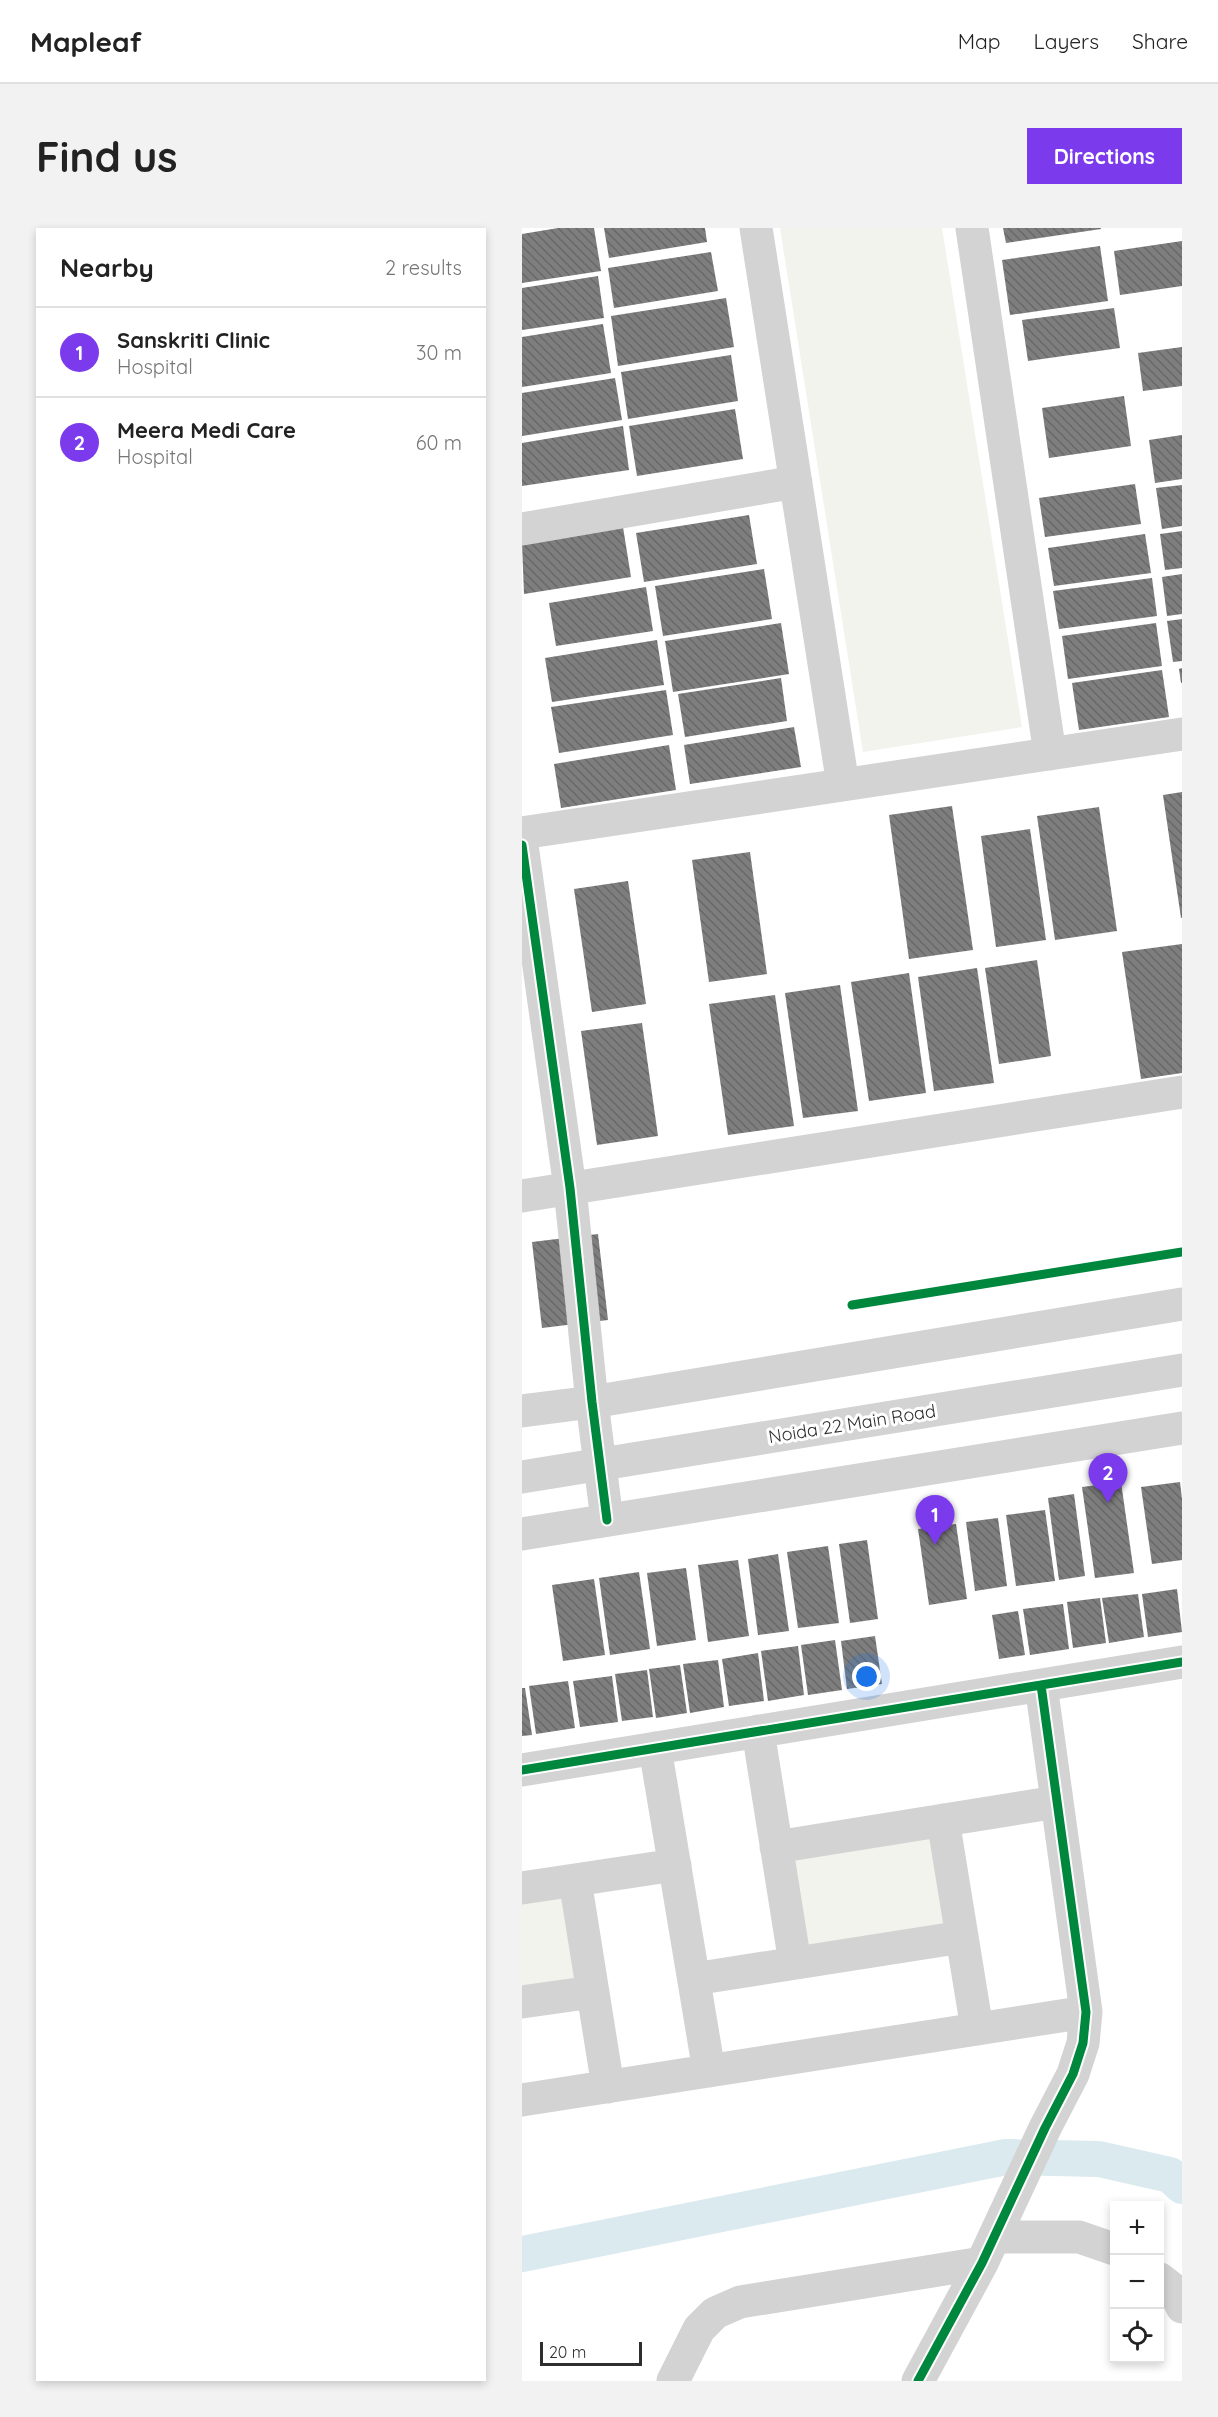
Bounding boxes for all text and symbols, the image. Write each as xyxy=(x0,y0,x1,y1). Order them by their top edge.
text: Mapleaf xyxy=(30,24,142,59)
text: Map xyxy=(958,28,1001,54)
text: Layers xyxy=(1034,28,1099,54)
text: Share xyxy=(1132,28,1188,54)
button: Directions xyxy=(1027,128,1182,184)
text: Find us xyxy=(36,130,178,183)
text: Nearby xyxy=(60,251,154,284)
text: 2 results xyxy=(385,255,462,280)
text: Sanskriti Clinic xyxy=(117,326,270,354)
text: 1 xyxy=(76,340,83,365)
text: 30 m xyxy=(416,340,462,365)
text: Hospital xyxy=(117,354,193,379)
text: Meera Medi Care xyxy=(117,416,296,444)
text: 2 xyxy=(74,430,85,455)
text: 60 m xyxy=(416,430,462,455)
text: Hospital xyxy=(117,444,193,469)
street label: Noida 22 Main Road xyxy=(767,1399,937,1448)
pin: 2 xyxy=(1088,1454,1128,1503)
pin: 1 xyxy=(916,1496,954,1545)
your location xyxy=(852,1662,881,1691)
map controls xyxy=(1110,2201,1164,2363)
button: + xyxy=(1110,2201,1164,2255)
button: − xyxy=(1110,2255,1164,2309)
button: locate xyxy=(1110,2309,1164,2363)
scale bar xyxy=(540,2339,642,2366)
text: 20 m xyxy=(549,2342,586,2362)

